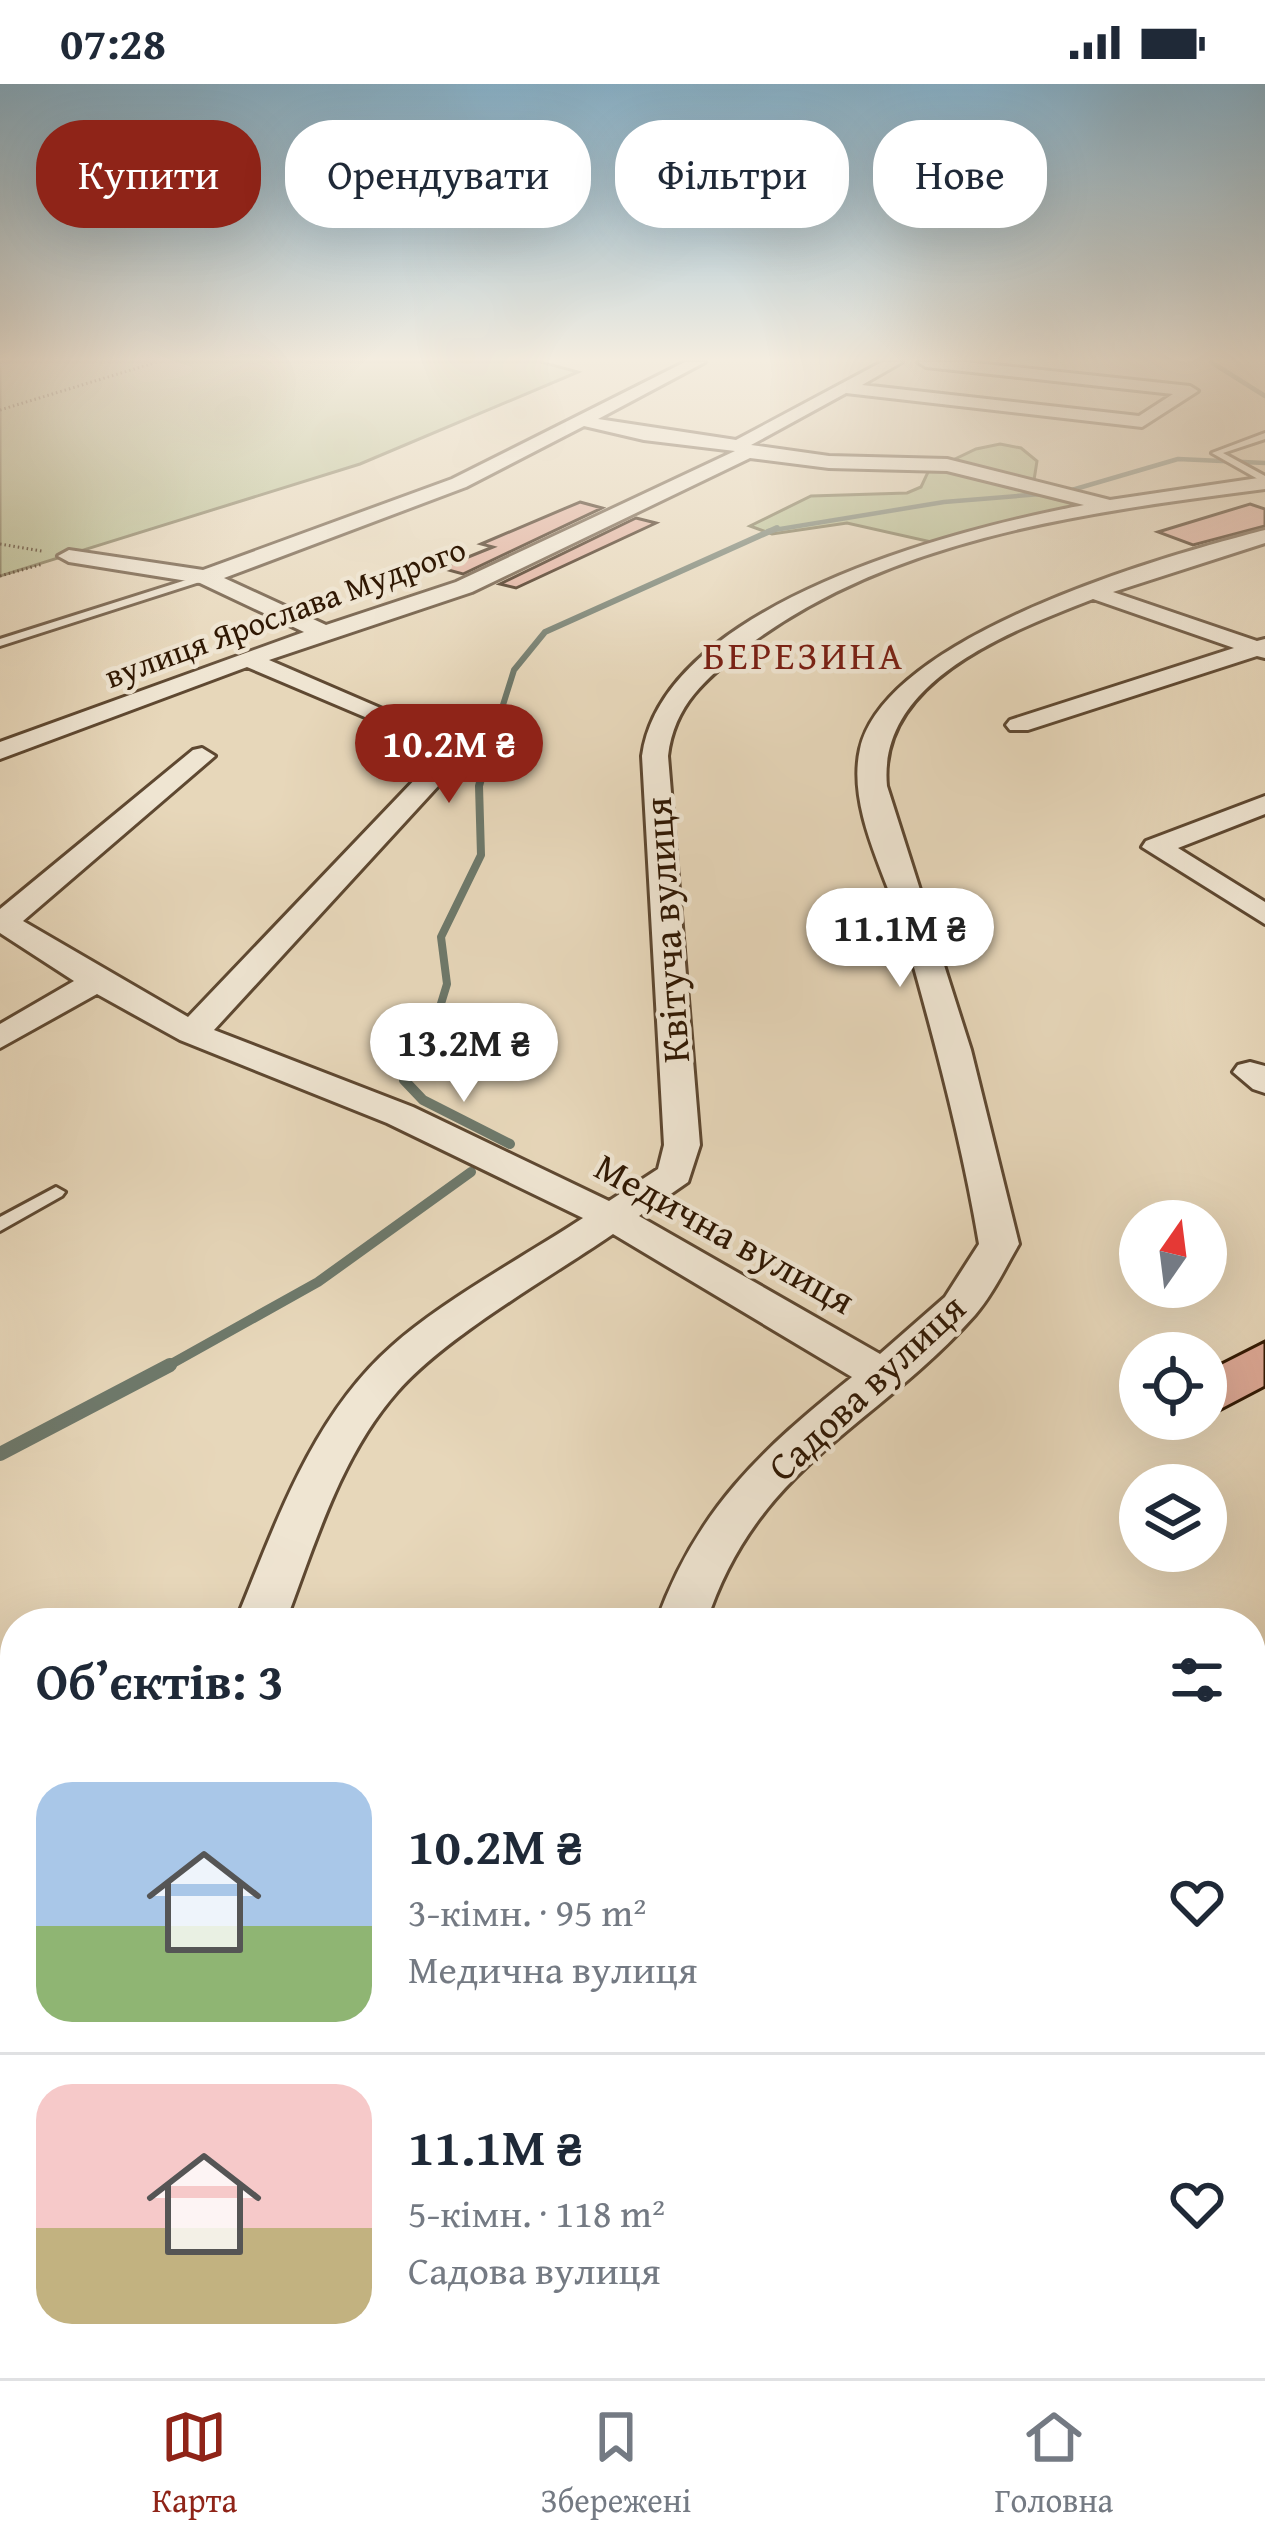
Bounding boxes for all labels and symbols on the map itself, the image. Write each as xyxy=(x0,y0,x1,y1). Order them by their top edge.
street label: вулиця Ярослава Мудрого xyxy=(98,524,472,700)
district label: БЕРЕЗИНА xyxy=(703,626,905,683)
pin: 10.2M ₴ xyxy=(338,704,560,806)
street label: Квітуча вулиця xyxy=(628,795,703,1065)
pin: 11.1M ₴ xyxy=(789,888,1011,990)
pin: 13.2M ₴ xyxy=(353,1003,575,1105)
street label: Медична вулиця xyxy=(585,1137,866,1328)
north arrow xyxy=(1119,1200,1227,1308)
street label: Садова вулиця xyxy=(754,1280,977,1494)

